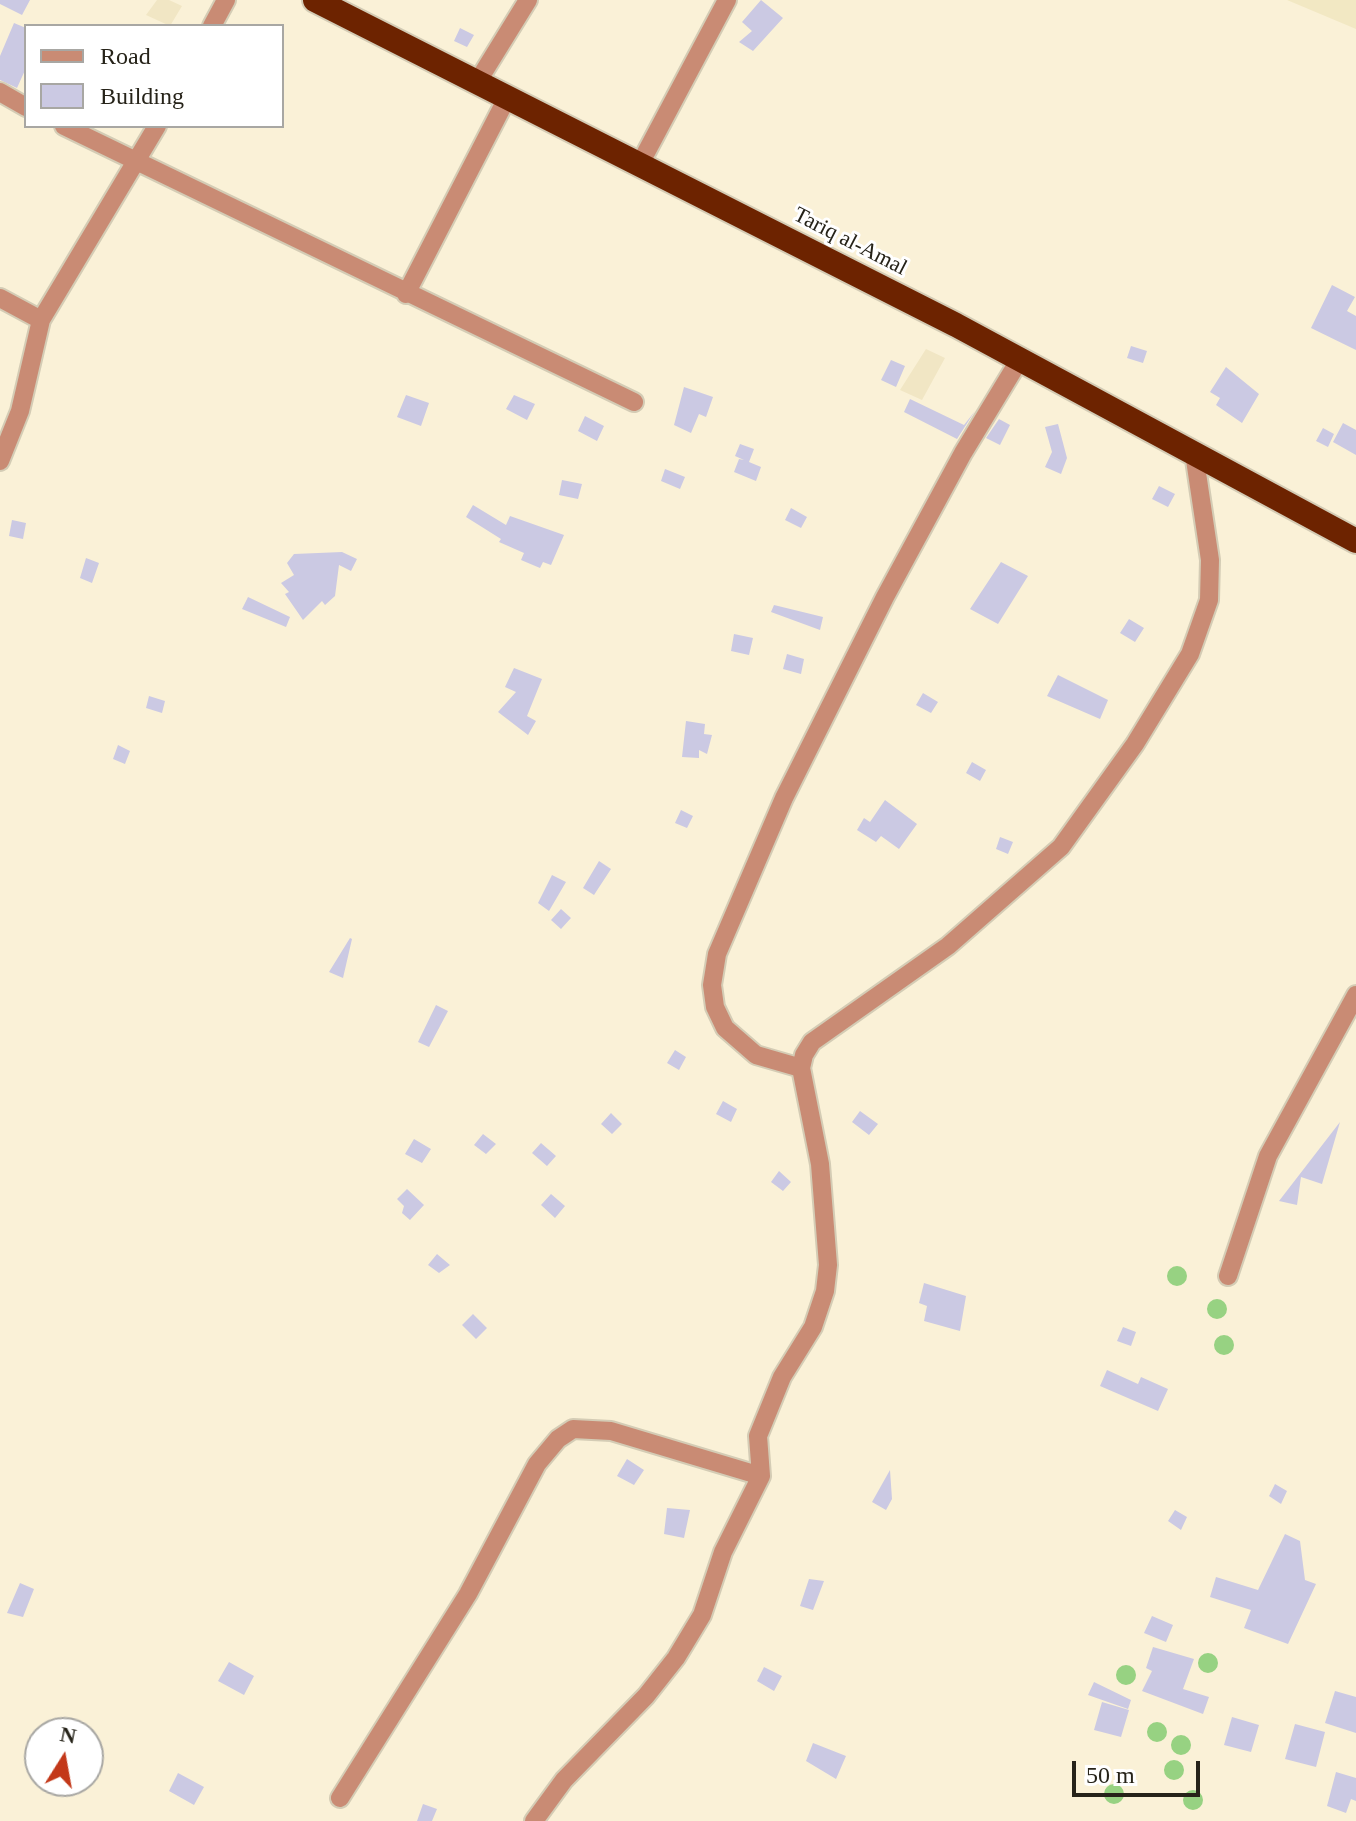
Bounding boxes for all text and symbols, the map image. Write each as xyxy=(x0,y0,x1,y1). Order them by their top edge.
legend xyxy=(24,24,284,128)
text: Road xyxy=(100,43,151,69)
text: Building xyxy=(100,83,184,109)
street label: Tariq al-Amal xyxy=(789,202,911,282)
north arrow xyxy=(24,1717,104,1797)
text: N xyxy=(58,1721,78,1749)
scale bar xyxy=(1076,1745,1204,1795)
text: 50 m xyxy=(1086,1762,1135,1788)

